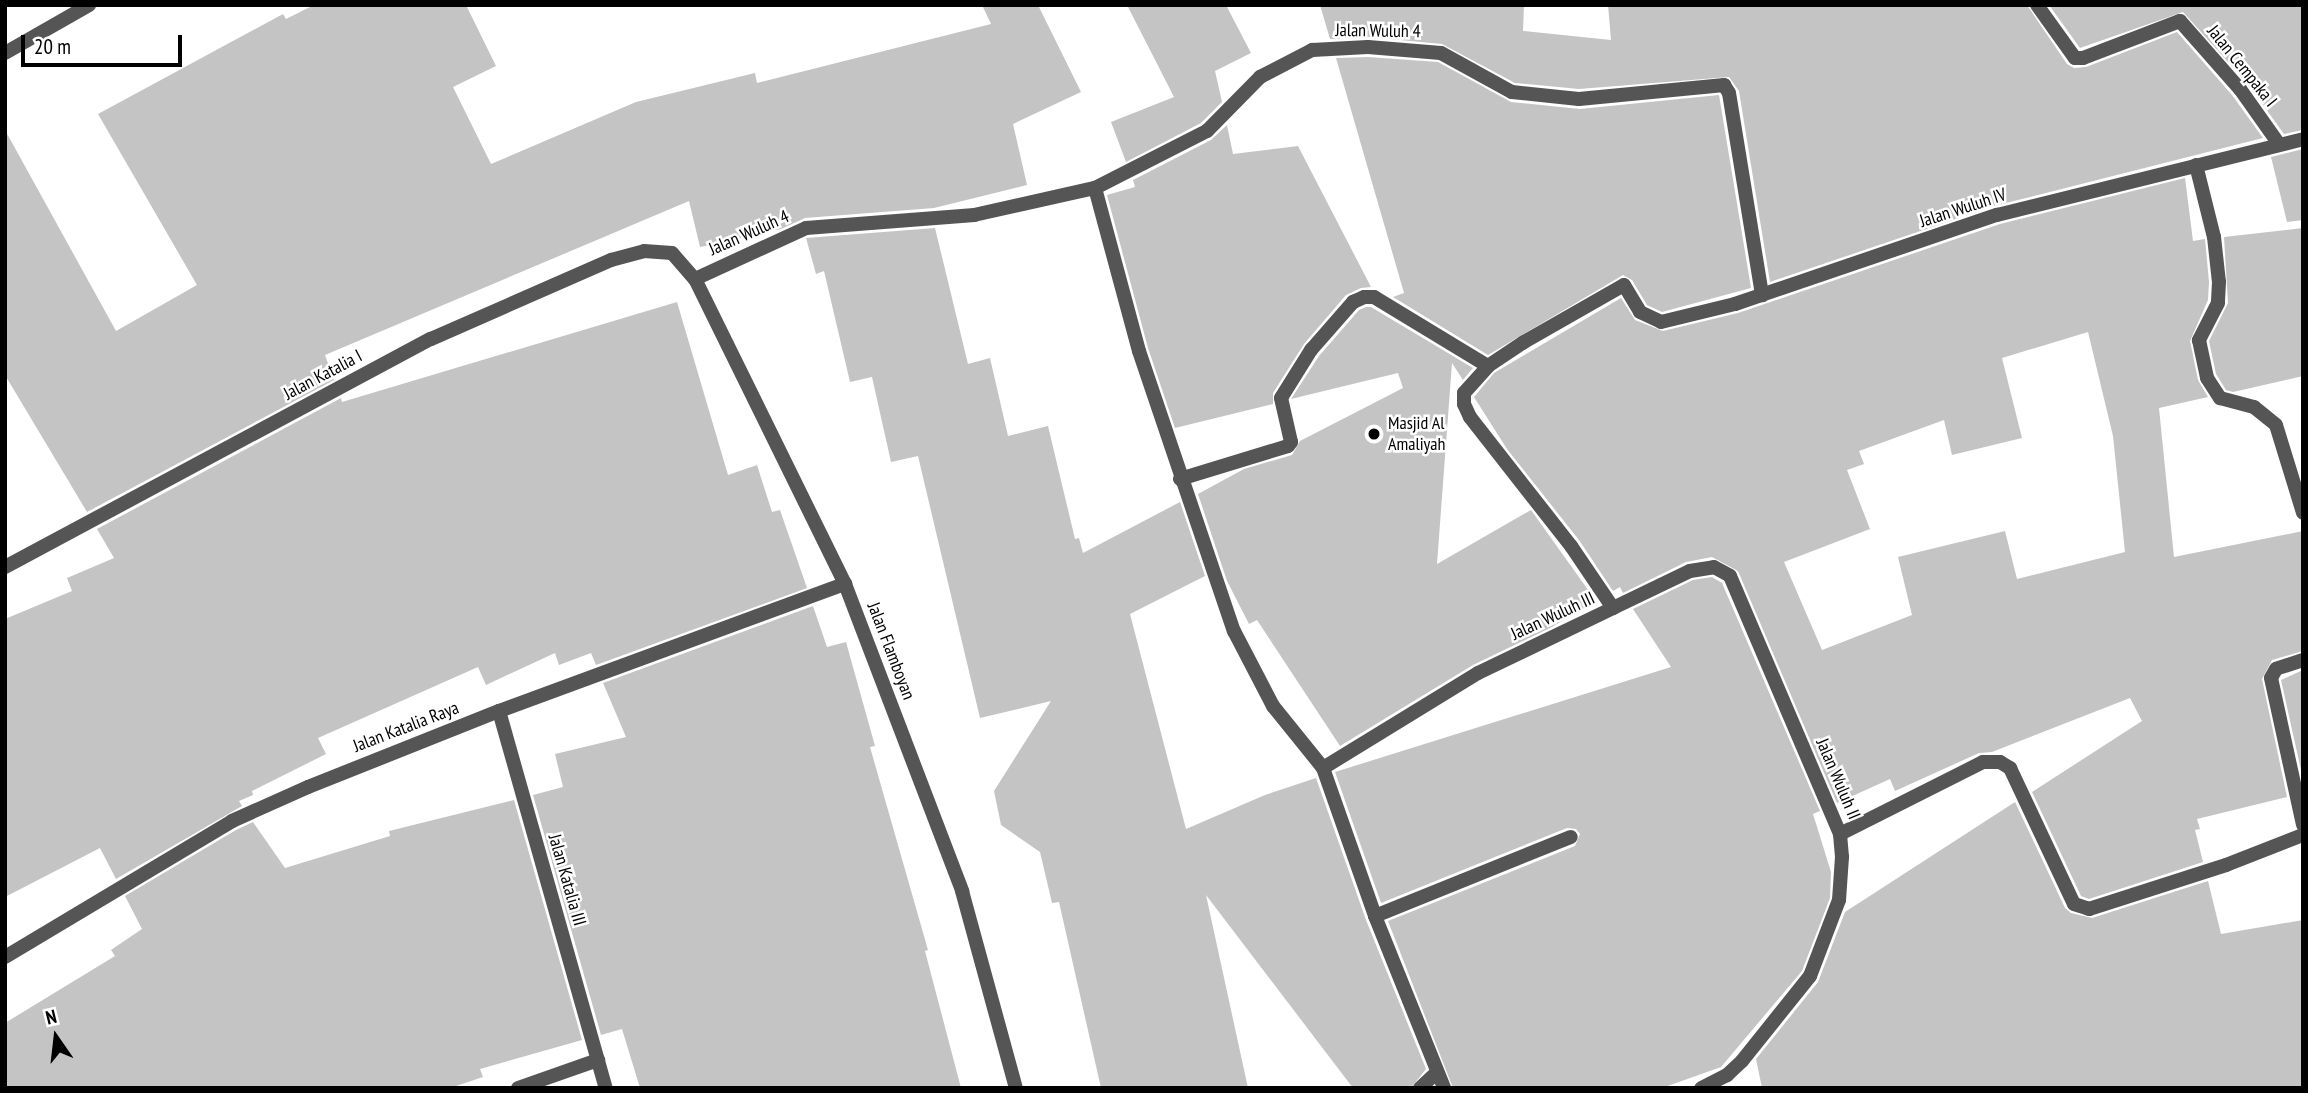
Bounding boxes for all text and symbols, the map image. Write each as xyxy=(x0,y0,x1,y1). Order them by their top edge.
street label: Jalan Wuluh 4 xyxy=(1335,19,1421,43)
scale bar xyxy=(24,21,186,65)
street label: Jalan Cempaka I xyxy=(2203,21,2281,111)
text: 20 m xyxy=(34,33,71,60)
street label: Jalan Wuluh IV xyxy=(1917,184,2009,232)
street label: Jalan Wuluh 4 xyxy=(705,206,793,260)
street label: Jalan Katalia I xyxy=(280,345,366,405)
place label: Masjid Al Amaliyah xyxy=(1388,413,1445,456)
marker: Masjid Al Amaliyah xyxy=(1366,426,1382,442)
street label: Jalan Wuluh III xyxy=(1508,587,1598,645)
street label: Jalan Flamboyan xyxy=(863,599,919,703)
street label: Jalan Katalia Raya xyxy=(350,697,462,757)
street label: Jalan Wuluh II xyxy=(1811,735,1865,823)
street label: Jalan Katalia III xyxy=(544,832,590,928)
north arrow xyxy=(21,1002,91,1072)
text: N xyxy=(43,1004,59,1030)

